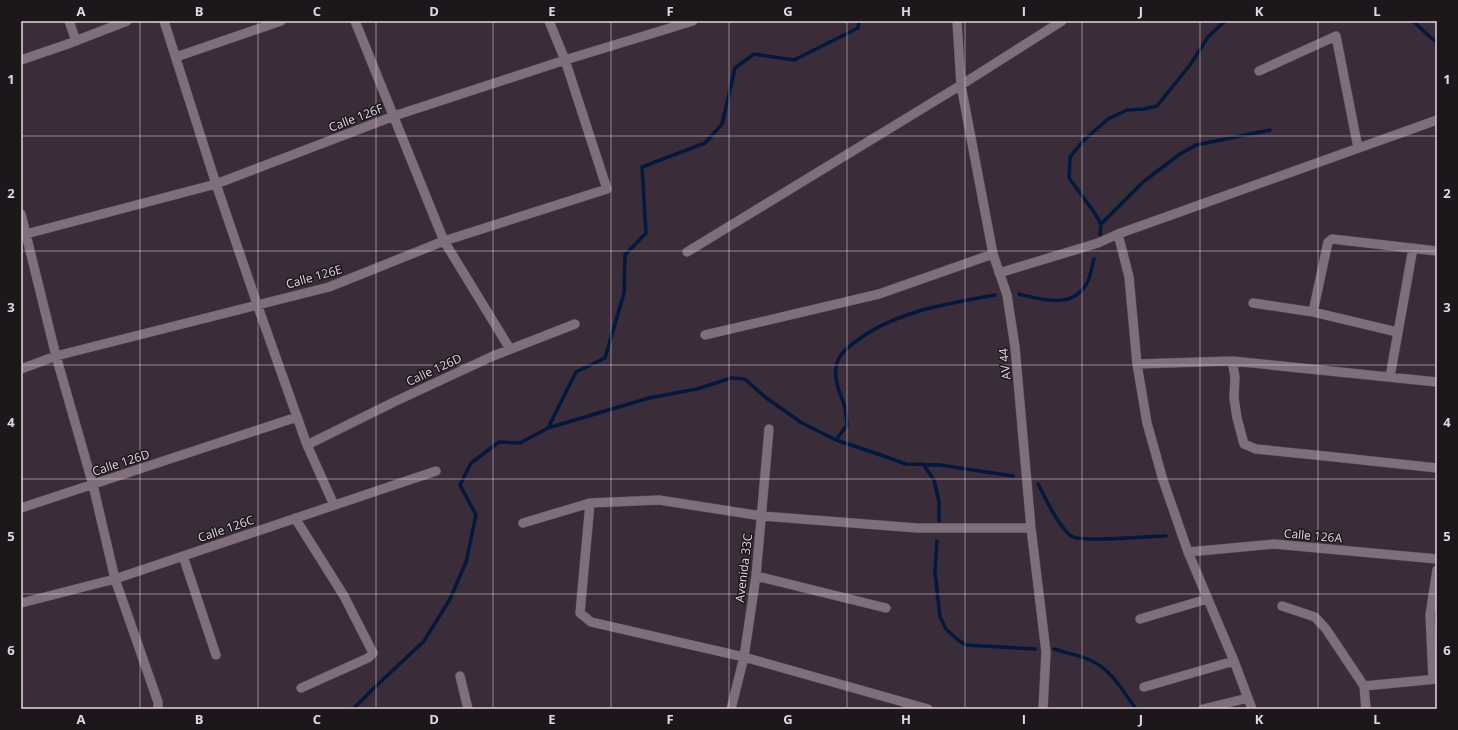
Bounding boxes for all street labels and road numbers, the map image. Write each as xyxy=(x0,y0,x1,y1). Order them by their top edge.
street label: Calle 126F xyxy=(326,99,385,136)
street label: Calle 126E xyxy=(284,260,344,293)
street label: AV 44 xyxy=(994,347,1015,381)
street label: Calle 126D xyxy=(403,349,464,390)
street label: Calle 126D xyxy=(90,445,152,480)
street label: Calle 126C xyxy=(196,511,257,546)
street label: Calle 126A xyxy=(1283,524,1343,547)
street label: Avenida 33C xyxy=(731,532,756,603)

